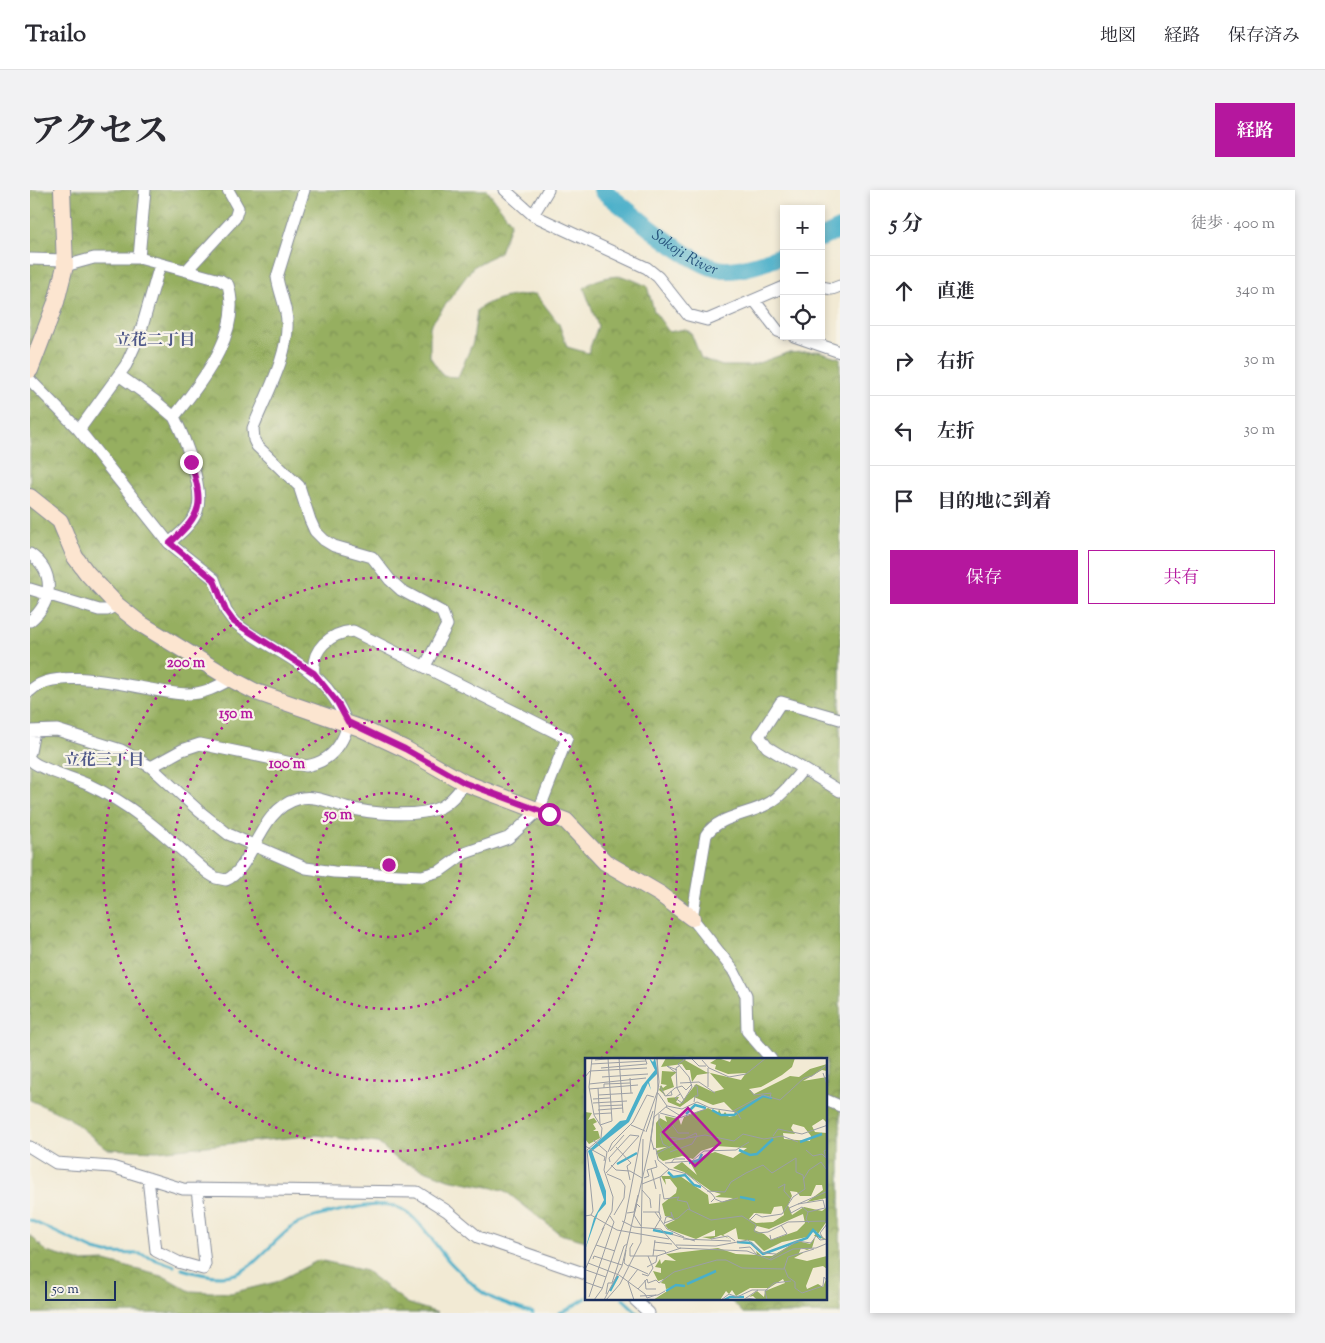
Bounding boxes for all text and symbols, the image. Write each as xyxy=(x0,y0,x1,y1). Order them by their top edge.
text: Trailo xyxy=(25,18,86,52)
text: 地図 xyxy=(1100,24,1136,50)
text: 経路 xyxy=(1164,24,1200,50)
text: 保存済み xyxy=(1228,24,1300,50)
button: 経路 xyxy=(1215,103,1295,157)
text: アクセス xyxy=(30,108,169,159)
map controls xyxy=(780,205,825,340)
button: + xyxy=(780,205,825,250)
text: 5 分 xyxy=(890,210,923,240)
text: 徒歩 · 400 m xyxy=(1191,213,1275,236)
water label: Sokoji River xyxy=(646,225,721,283)
button: − xyxy=(780,250,825,295)
icon: ahead xyxy=(890,277,918,305)
text: 直進 xyxy=(937,279,975,306)
text: 340 m xyxy=(1236,279,1275,302)
button: locate xyxy=(780,295,825,340)
district label: 立花二丁目 xyxy=(115,330,195,353)
icon: right xyxy=(890,347,918,375)
text: 右折 xyxy=(937,349,975,376)
text: 30 m xyxy=(1244,349,1275,372)
icon: left xyxy=(890,417,918,445)
text: 左折 xyxy=(937,419,975,446)
text: 30 m xyxy=(1244,419,1275,442)
route end xyxy=(180,451,203,474)
icon: arrive xyxy=(890,487,918,515)
text: 目的地に到着 xyxy=(937,489,1051,516)
button: 保存 xyxy=(890,550,1078,604)
button: 共有 xyxy=(1088,550,1275,604)
text: 200 m xyxy=(167,653,206,674)
text: 150 m xyxy=(219,704,253,725)
district label: 立花三丁目 xyxy=(64,750,144,773)
text: 100 m xyxy=(269,754,306,775)
route start xyxy=(538,803,561,826)
text: 50 m xyxy=(323,805,353,826)
centre of rings xyxy=(380,856,398,874)
inset map xyxy=(585,1058,828,1300)
scale bar xyxy=(45,1278,116,1301)
text: 50 m xyxy=(52,1280,79,1300)

